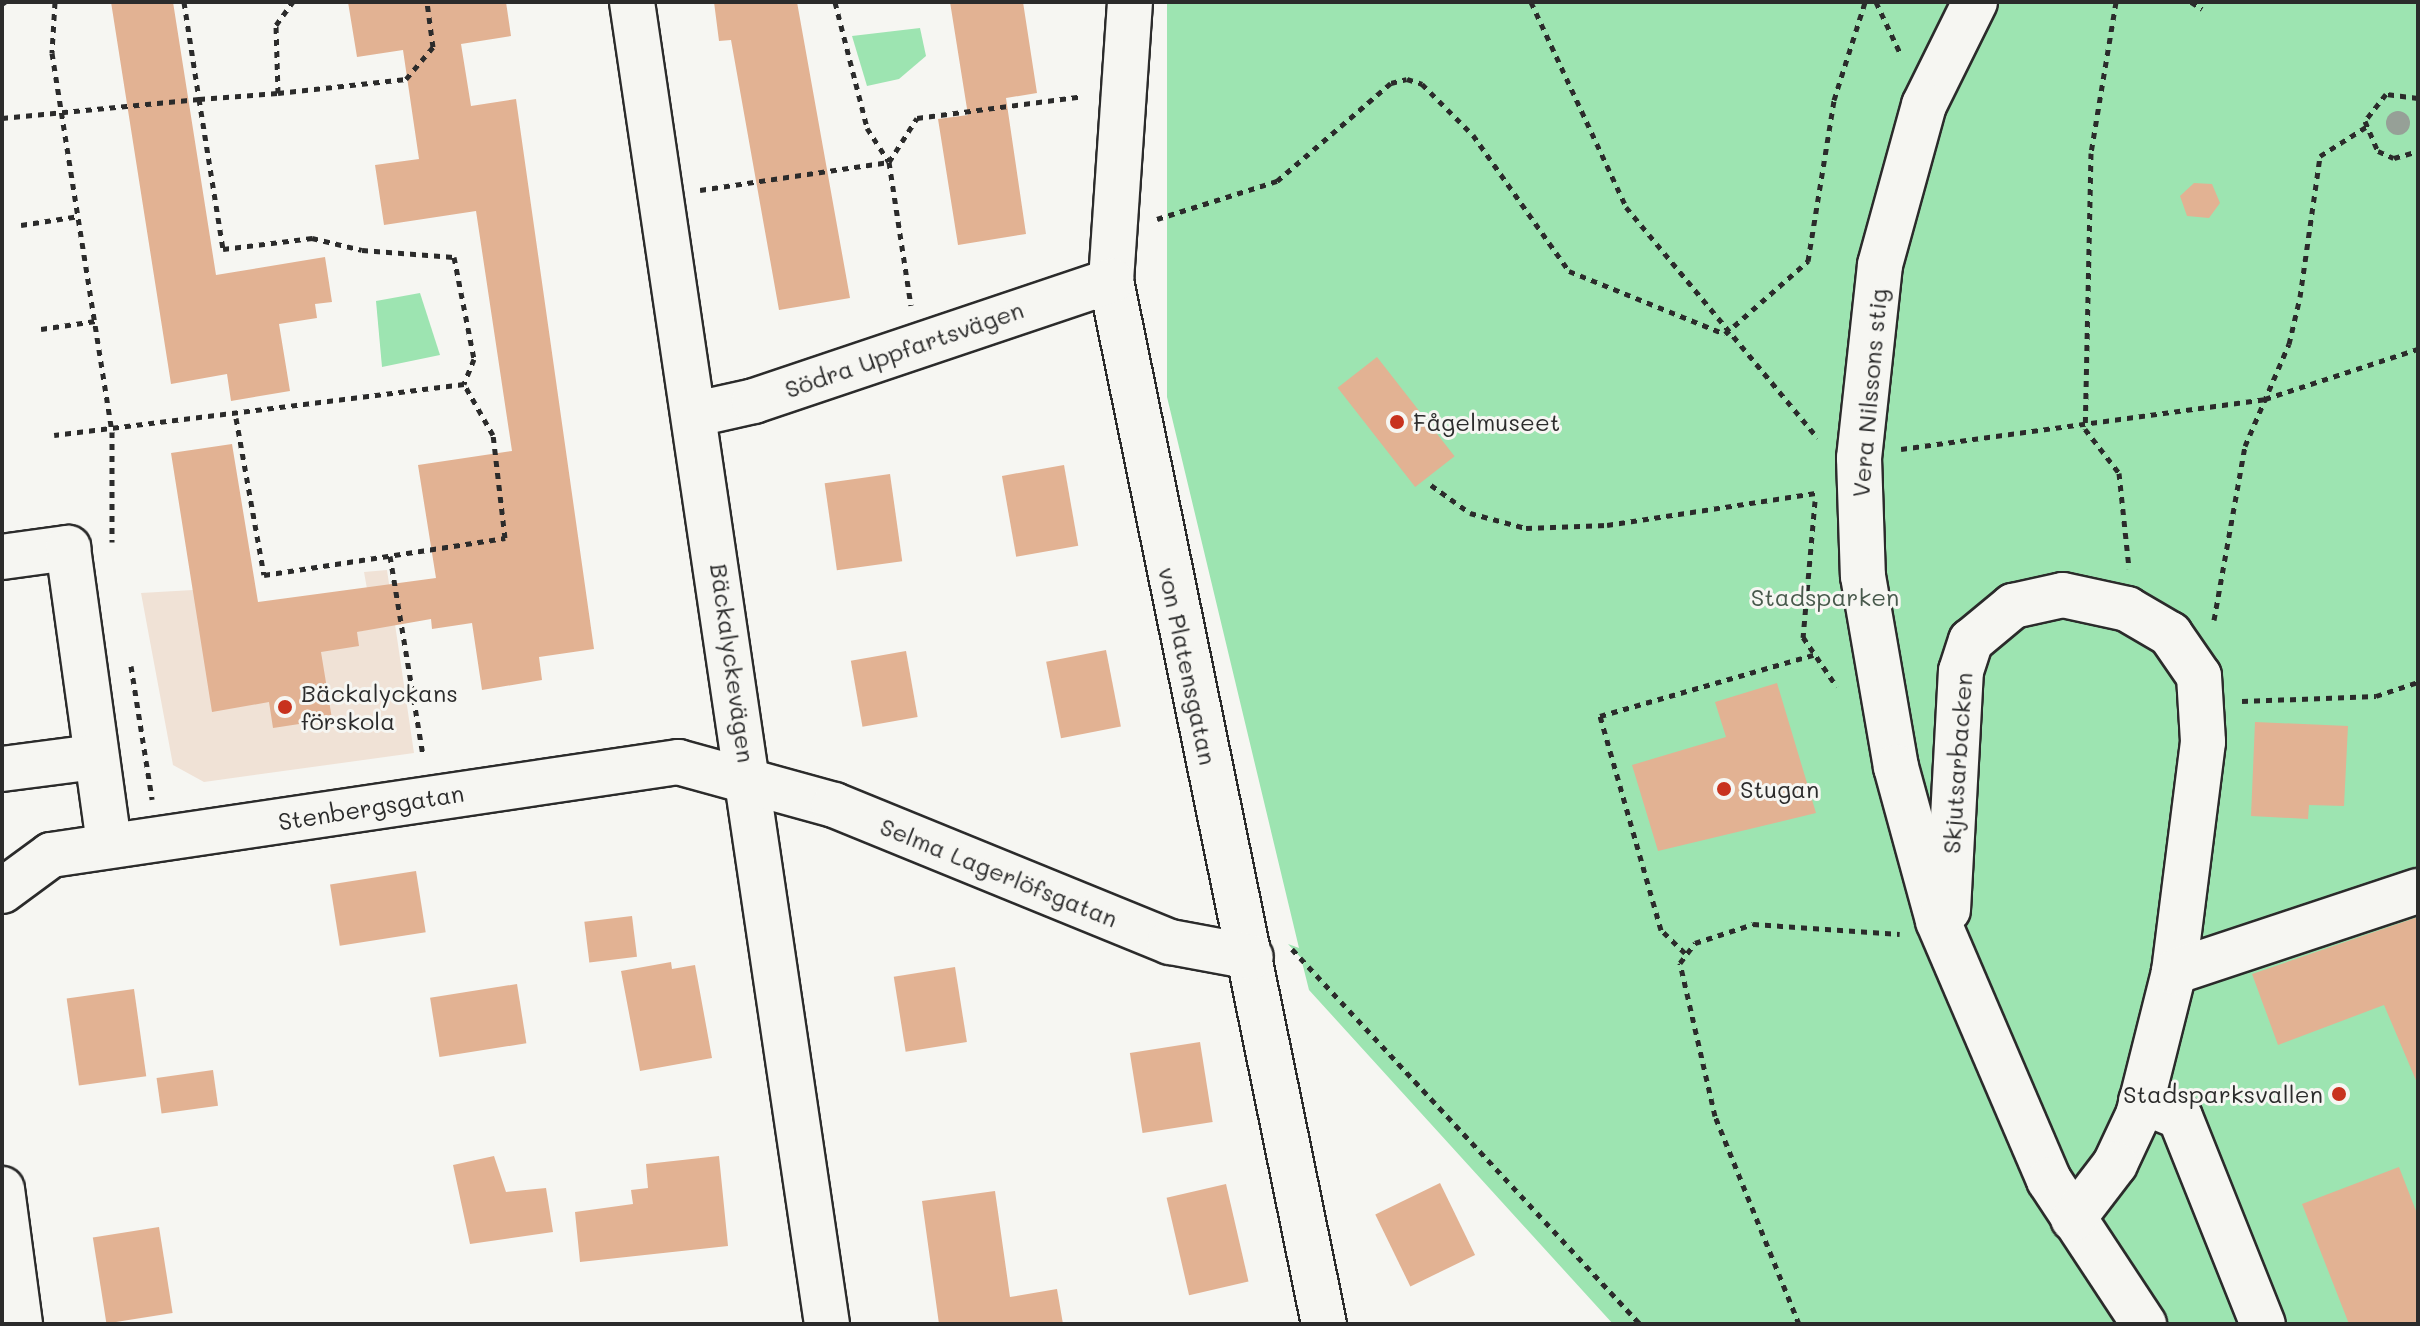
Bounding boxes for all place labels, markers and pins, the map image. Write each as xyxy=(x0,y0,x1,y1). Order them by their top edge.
place label: Fågelmuseet xyxy=(1413,408,1560,436)
marker: Fågelmuseet xyxy=(1388,413,1406,431)
place label: Bäckalyckans förskola xyxy=(301,679,458,735)
marker: Bäckalyckans förskola xyxy=(276,698,294,716)
place label: Stugan xyxy=(1740,775,1819,803)
marker: Stugan xyxy=(1715,780,1733,798)
place label: Stadsparksvallen xyxy=(2123,1080,2323,1108)
marker: Stadsparksvallen xyxy=(2330,1085,2348,1103)

